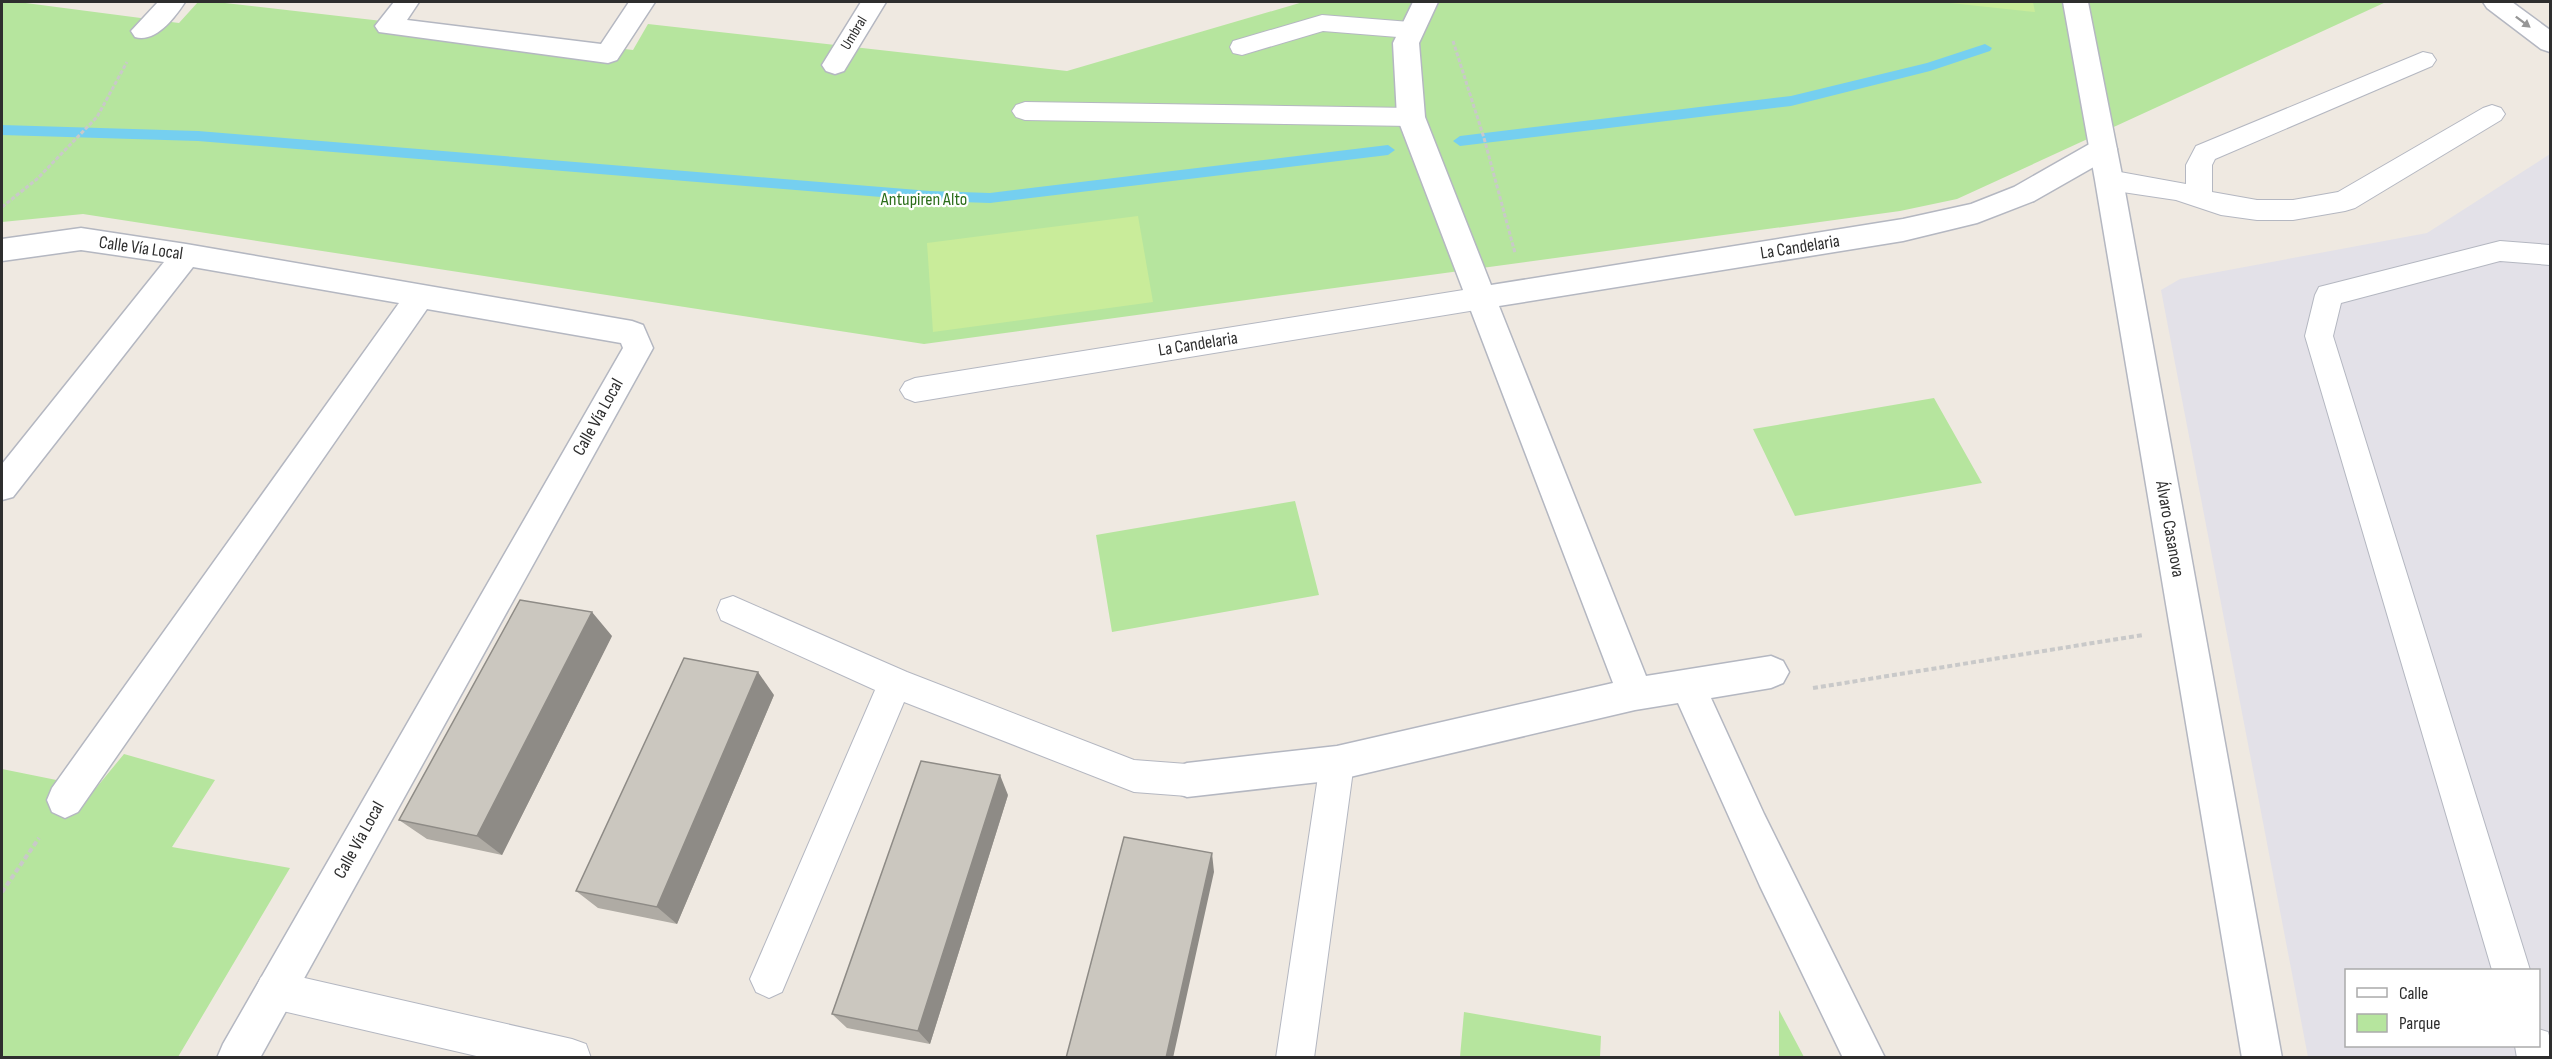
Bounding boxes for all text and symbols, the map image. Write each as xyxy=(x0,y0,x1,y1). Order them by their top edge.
street label: Umbral xyxy=(837,13,871,53)
one-way arrow xyxy=(2516,16,2531,28)
park label: Antupiren Alto xyxy=(880,189,967,210)
street label: La Candelaria xyxy=(1759,230,1841,264)
street label: Calle Vía Local xyxy=(98,232,184,264)
street label: La Candelaria xyxy=(1157,327,1239,361)
street label: Calle Vía Local xyxy=(568,375,628,459)
street label: Álvaro Casanova xyxy=(2151,478,2189,579)
street label: Calle Vía Local xyxy=(329,798,389,882)
legend xyxy=(2345,969,2540,1047)
text: Calle xyxy=(2399,983,2428,1004)
text: Parque xyxy=(2399,1013,2440,1034)

